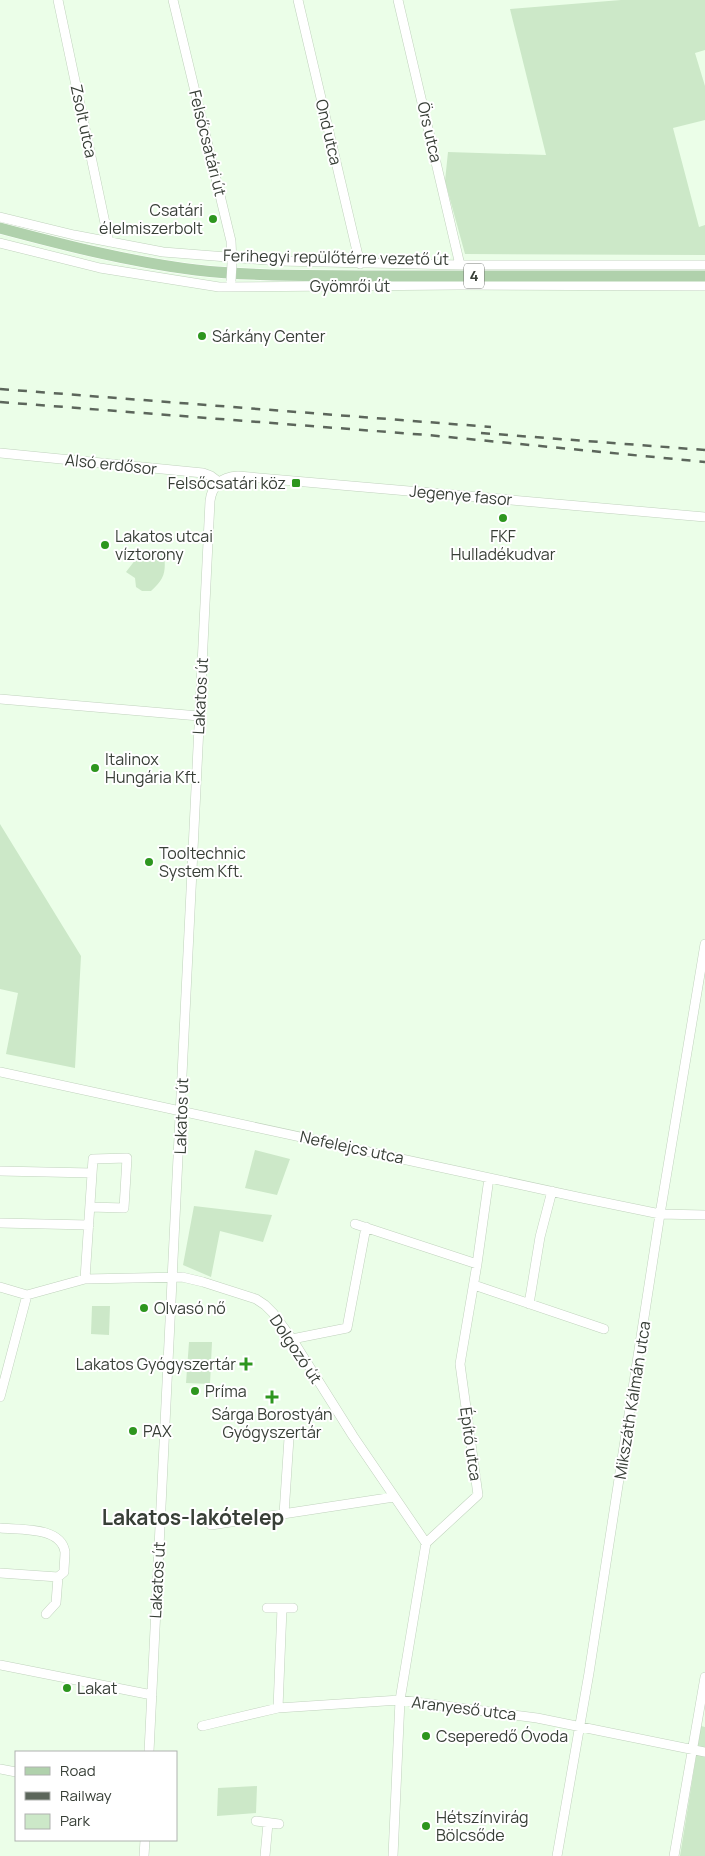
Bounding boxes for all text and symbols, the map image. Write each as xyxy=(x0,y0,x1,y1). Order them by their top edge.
street label: Zsolt utca xyxy=(66,82,102,160)
street label: Felsőcsatári út xyxy=(184,88,232,198)
street label: Ond utca xyxy=(311,97,347,167)
street label: Örs utca xyxy=(412,99,448,165)
place label: Csatári élelmiszerbolt xyxy=(99,199,203,239)
marker: Csatári élelmiszerbolt xyxy=(207,213,219,225)
street label: Ferihegyi repülőtérre vezető út xyxy=(223,244,449,270)
road number: 4 xyxy=(464,264,484,288)
street label: Gyömrői út xyxy=(310,275,390,297)
place label: Sárkány Center xyxy=(212,325,326,347)
marker: Sárkány Center xyxy=(196,330,208,342)
street label: Alsó erdősor xyxy=(64,448,158,480)
place label: Felsőcsatári köz xyxy=(168,472,286,494)
marker: Felsőcsatári köz xyxy=(290,477,302,489)
street label: Jegenye fasor xyxy=(409,480,514,510)
marker: FKF Hulladékudvar xyxy=(497,512,509,524)
place label: Lakatos utcai víztorony xyxy=(115,525,213,565)
place label: FKF Hulladékudvar xyxy=(451,525,556,565)
marker: Lakatos utcai víztorony xyxy=(99,539,111,551)
street label: Lakatos út xyxy=(187,657,213,735)
place label: Italinox Hungária Kft. xyxy=(105,748,201,788)
marker: Italinox Hungária Kft. xyxy=(89,762,101,774)
place label: Tooltechnic System Kft. xyxy=(159,842,246,882)
marker: Tooltechnic System Kft. xyxy=(143,856,155,868)
street label: Lakatos út xyxy=(169,1077,193,1155)
street label: Nefelejcs utca xyxy=(298,1125,406,1169)
place label: Olvasó nő xyxy=(154,1297,226,1319)
marker: Olvasó nő xyxy=(138,1302,150,1314)
street label: Dolgozó út xyxy=(265,1310,327,1388)
street label: Mikszáth Kálmán utca xyxy=(609,1319,655,1481)
place label: Lakatos Gyógyszertár xyxy=(76,1353,236,1375)
marker: Lakatos Gyógyszertár xyxy=(240,1358,252,1370)
place label: Príma xyxy=(205,1380,247,1402)
marker: Príma xyxy=(189,1385,201,1397)
marker: Sárga Borostyán Gyógyszertár xyxy=(266,1391,278,1403)
place label: Sárga Borostyán Gyógyszertár xyxy=(211,1403,333,1443)
street label: Építő utca xyxy=(455,1406,487,1482)
place label: PAX xyxy=(143,1420,172,1442)
marker: PAX xyxy=(127,1425,139,1437)
district label: Lakatos-lakótelep xyxy=(102,1503,284,1531)
street label: Lakatos út xyxy=(144,1541,170,1619)
place label: Lakat xyxy=(77,1677,117,1699)
marker: Lakat xyxy=(61,1682,73,1694)
street label: Aranyeső utca xyxy=(410,1691,518,1725)
place label: Cseperedő Óvoda xyxy=(436,1725,568,1747)
marker: Cseperedő Óvoda xyxy=(420,1730,432,1742)
legend xyxy=(15,1751,178,1841)
text: Road xyxy=(60,1760,96,1781)
text: Railway xyxy=(60,1785,112,1806)
place label: Hétszínvirág Bölcsőde xyxy=(436,1806,529,1846)
text: Park xyxy=(60,1810,90,1831)
marker: Hétszínvirág Bölcsőde xyxy=(420,1820,432,1832)

